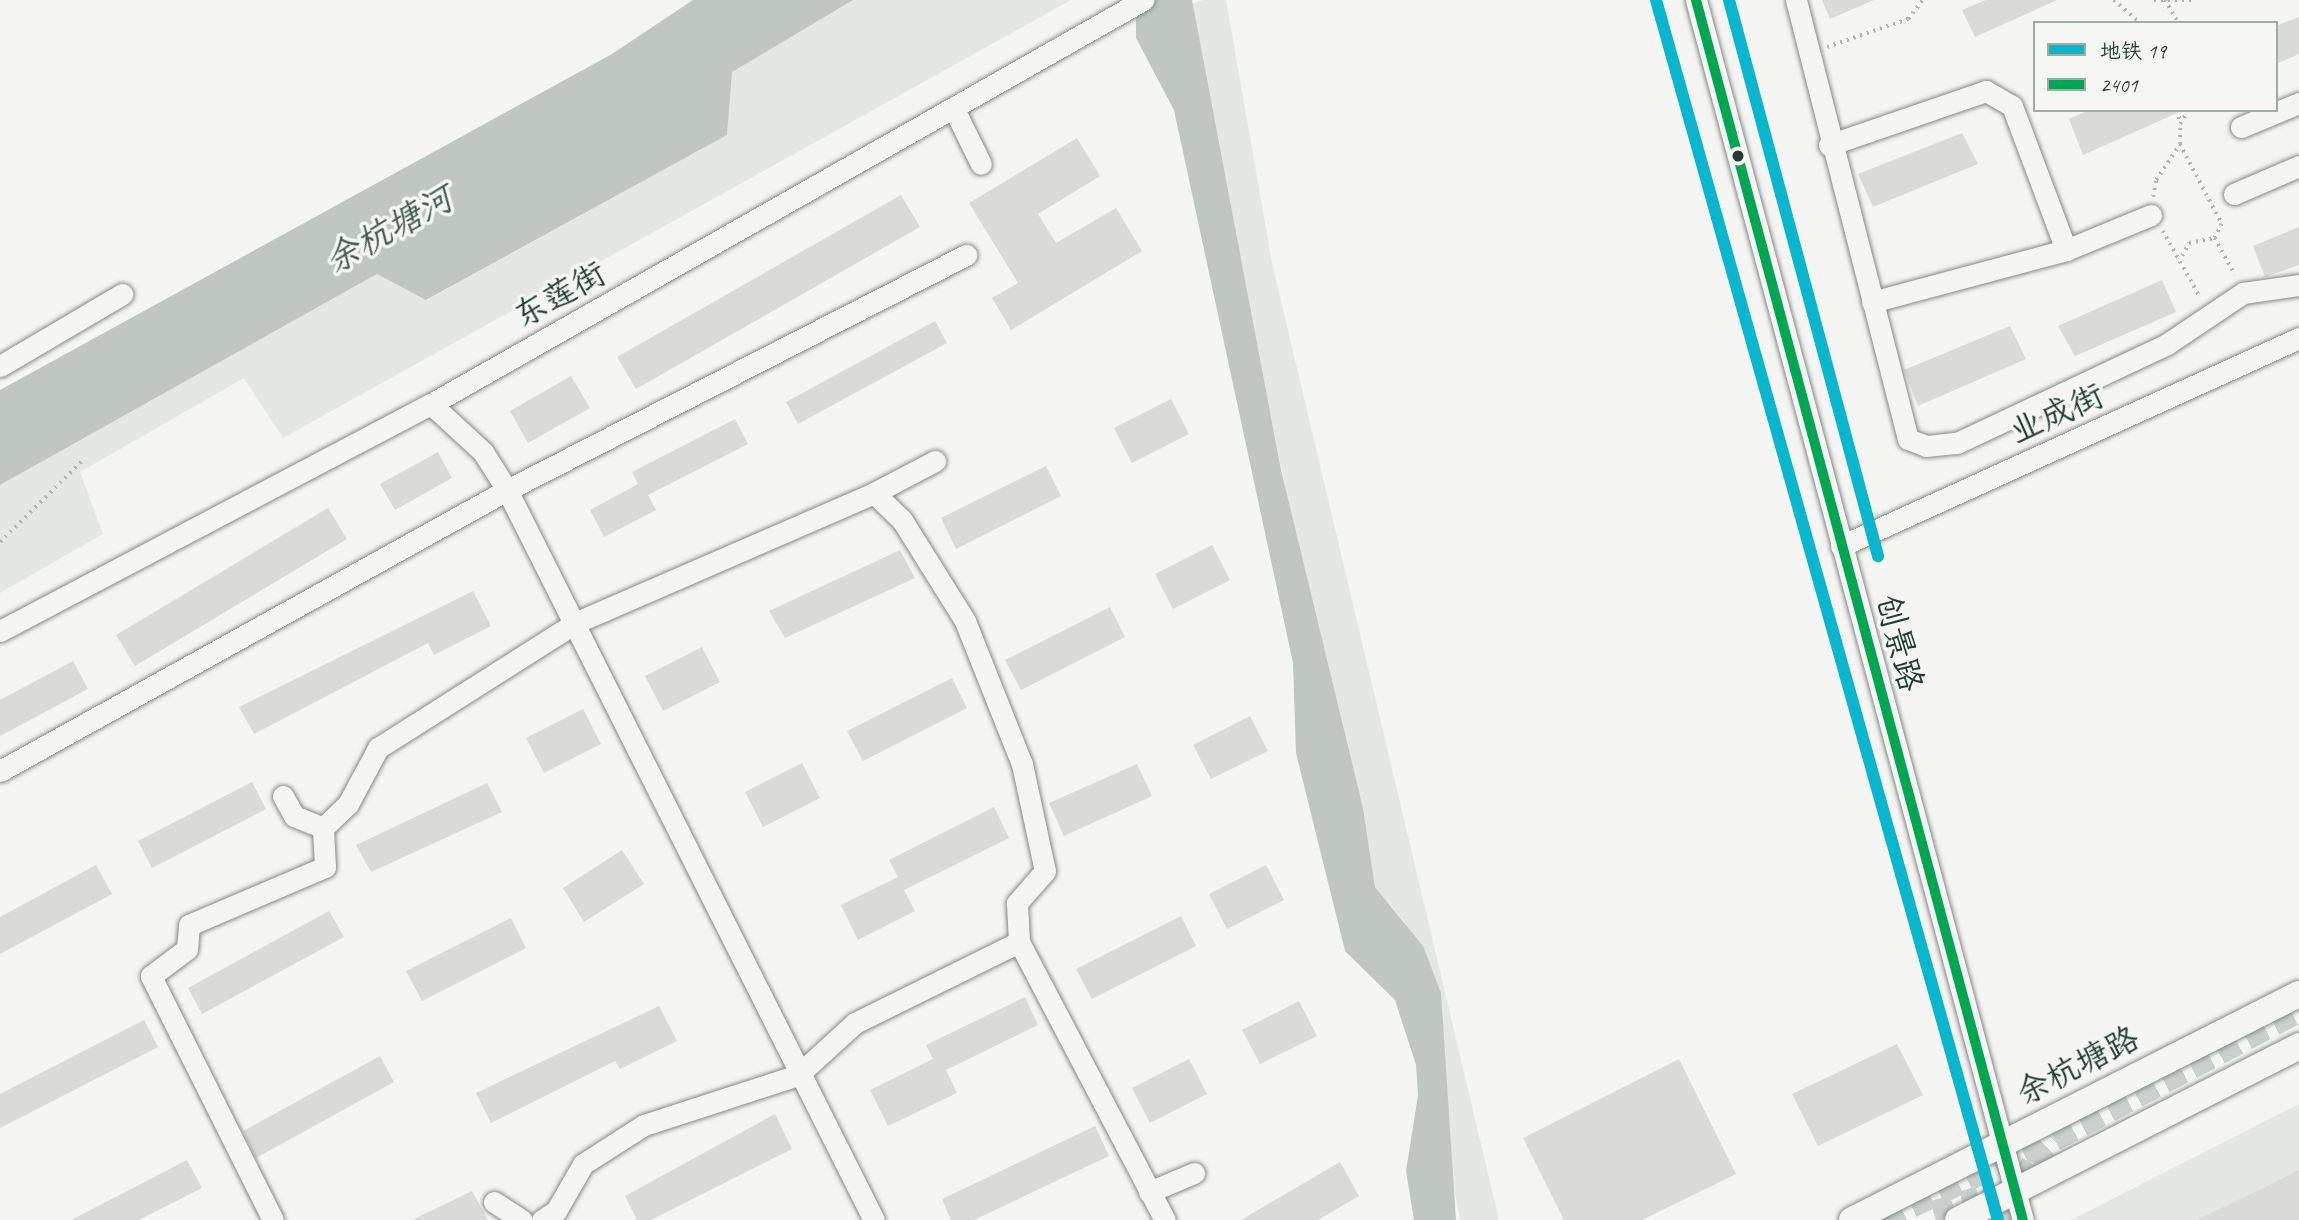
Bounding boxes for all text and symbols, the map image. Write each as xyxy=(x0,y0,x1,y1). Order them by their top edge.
legend xyxy=(2033,21,2278,112)
text: 地铁 19 xyxy=(2100,38,2166,64)
text: 2401 xyxy=(2100,72,2138,98)
unlabelled marker xyxy=(1731,149,1745,163)
water label: 余杭塘河 xyxy=(318,178,460,282)
street label: 东莲街 xyxy=(507,254,613,336)
street label: 业成街 xyxy=(2004,376,2110,452)
street label: 创景路 xyxy=(1867,590,1931,696)
street label: 余杭塘路 xyxy=(2010,1018,2146,1114)

